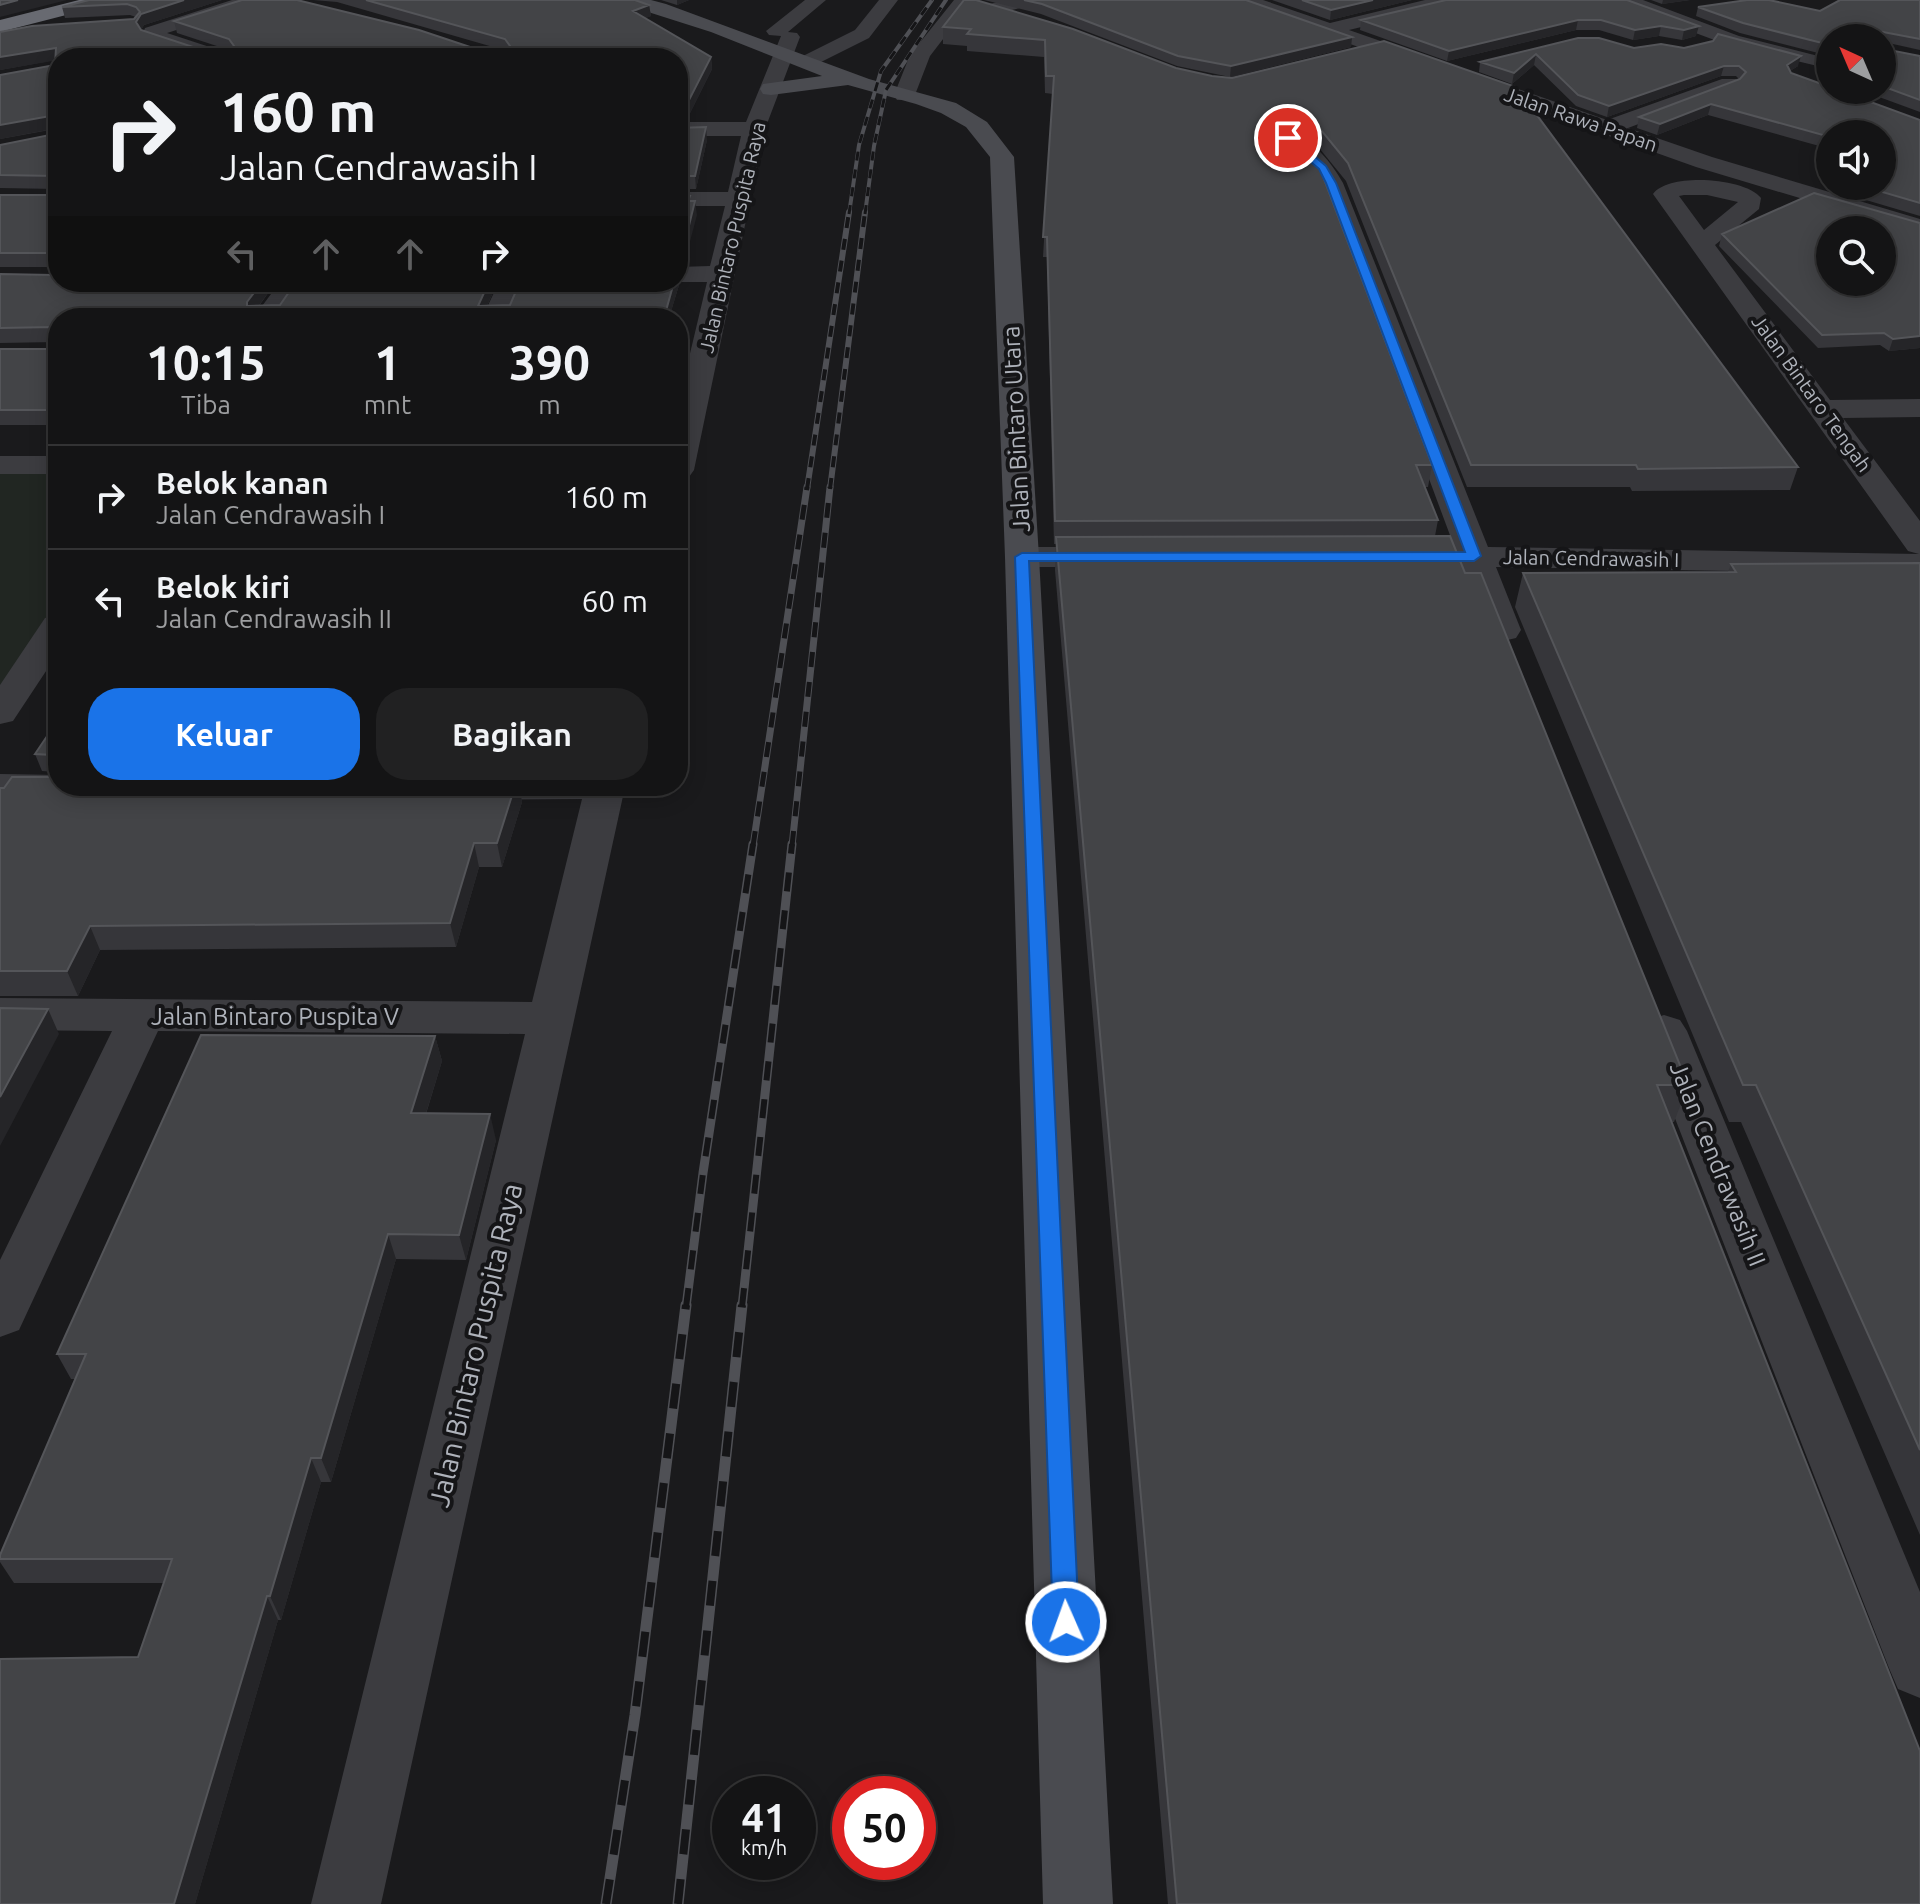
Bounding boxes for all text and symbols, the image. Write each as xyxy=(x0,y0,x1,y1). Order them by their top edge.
north arrow xyxy=(1816,24,1896,104)
map controls xyxy=(1816,24,1896,296)
icon: right xyxy=(88,80,192,184)
text: 160 m xyxy=(220,80,376,143)
street label: Jalan Rawa Papan xyxy=(1502,82,1660,156)
pin xyxy=(1254,104,1322,172)
icon: arrive xyxy=(1266,116,1310,160)
street label: Jalan Bintaro Puspita Raya xyxy=(694,119,770,355)
button: sound xyxy=(1816,120,1896,200)
text: Jalan Cendrawasih I xyxy=(220,146,537,187)
button: search xyxy=(1816,216,1896,296)
icon: left xyxy=(220,232,264,276)
icon: ahead xyxy=(304,232,348,276)
icon: ahead xyxy=(388,232,432,276)
icon: right xyxy=(472,232,516,276)
street label: Jalan Bintaro Tengah xyxy=(1747,310,1877,476)
street label: Jalan Bintaro Utara xyxy=(997,325,1035,533)
text: 10:15 xyxy=(146,335,266,389)
text: 1 xyxy=(374,335,401,389)
text: 390 xyxy=(509,335,590,389)
text: Tiba xyxy=(181,390,231,419)
text: mnt xyxy=(364,390,411,419)
text: m xyxy=(538,390,561,419)
text: Belok kanan xyxy=(156,466,329,500)
icon: right xyxy=(88,475,132,519)
text: 160 m xyxy=(564,480,648,514)
text: Jalan Cendrawasih I xyxy=(156,500,385,529)
street label: Jalan Cendrawasih I xyxy=(1503,545,1679,571)
text: Belok kiri xyxy=(156,570,290,604)
icon: left xyxy=(88,579,132,623)
text: 60 m xyxy=(581,584,648,618)
text: Jalan Cendrawasih II xyxy=(156,604,392,633)
button: Keluar xyxy=(88,688,360,780)
button: Bagikan xyxy=(376,688,648,780)
street label: Jalan Bintaro Puspita V xyxy=(151,1003,399,1030)
street label: Jalan Cendrawasih II xyxy=(1665,1058,1771,1270)
street label: Jalan Bintaro Puspita Raya xyxy=(423,1180,527,1510)
position arrow xyxy=(1024,1580,1108,1664)
speed limit sign: 50 xyxy=(832,1776,936,1880)
text: 41 xyxy=(741,1795,787,1840)
text: km/h xyxy=(741,1836,787,1859)

